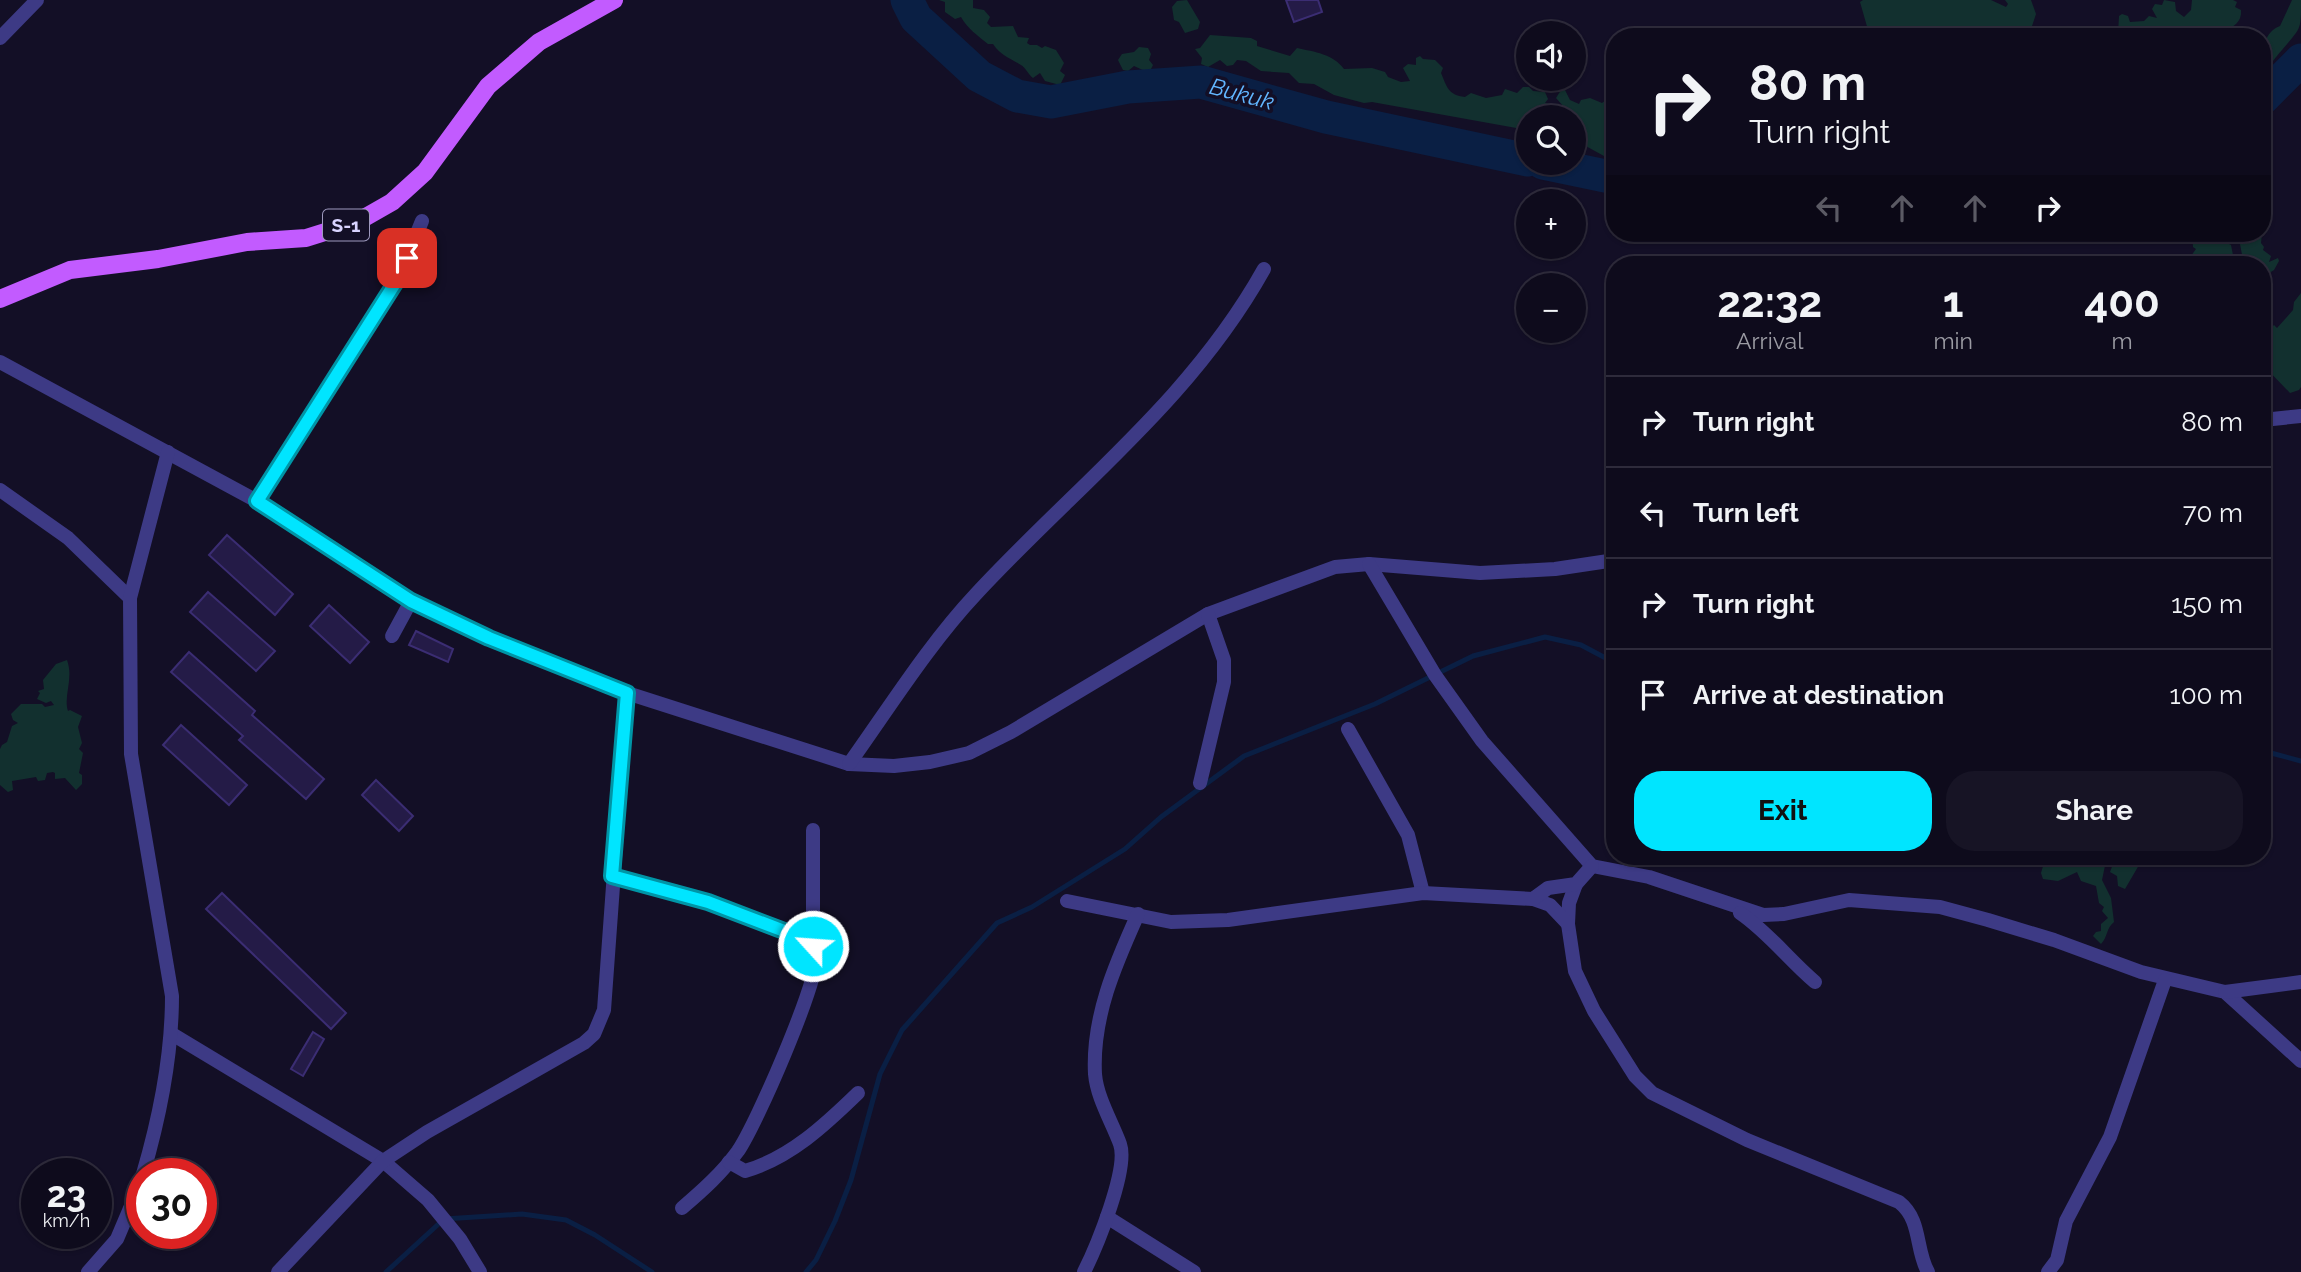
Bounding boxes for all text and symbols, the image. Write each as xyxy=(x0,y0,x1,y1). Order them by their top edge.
map controls xyxy=(1516,21,1586,343)
button: sound xyxy=(1516,21,1586,91)
text: 80 m xyxy=(1749,54,1866,111)
icon: right xyxy=(1634,56,1725,147)
water label: Bukuk xyxy=(1207,72,1277,115)
button: search xyxy=(1516,105,1586,175)
text: Turn right xyxy=(1749,113,1890,150)
button: + xyxy=(1516,189,1586,259)
icon: left xyxy=(1810,189,1848,227)
icon: ahead xyxy=(1883,189,1921,227)
icon: ahead xyxy=(1956,189,1994,227)
icon: right xyxy=(2029,189,2067,227)
road number: S-1 xyxy=(323,210,369,241)
pin xyxy=(377,228,437,288)
icon: arrive xyxy=(388,239,426,277)
button: − xyxy=(1516,273,1586,343)
text: 22:32 xyxy=(1717,278,1822,327)
text: 1 xyxy=(1943,278,1964,327)
text: 400 xyxy=(2084,278,2160,327)
text: Arrival xyxy=(1736,327,1803,354)
text: min xyxy=(1933,327,1973,354)
text: m xyxy=(2111,327,2133,354)
icon: right xyxy=(1634,403,1672,441)
text: Turn right xyxy=(1693,407,1814,437)
text: 80 m xyxy=(2181,407,2243,437)
icon: left xyxy=(1634,494,1672,532)
text: Turn left xyxy=(1693,498,1799,528)
text: 70 m xyxy=(2183,498,2243,528)
icon: right xyxy=(1634,585,1672,623)
text: Turn right xyxy=(1693,589,1814,619)
text: 150 m xyxy=(2171,589,2243,619)
icon: arrive xyxy=(1634,676,1672,714)
text: Arrive at destination xyxy=(1693,680,1944,710)
text: 100 m xyxy=(2170,680,2243,710)
button: Exit xyxy=(1634,771,1932,851)
button: Share xyxy=(1946,771,2243,851)
position arrow xyxy=(776,909,850,983)
speed limit sign: 30 xyxy=(126,1158,217,1249)
text: 23 xyxy=(47,1174,86,1215)
text: km/h xyxy=(43,1210,90,1231)

